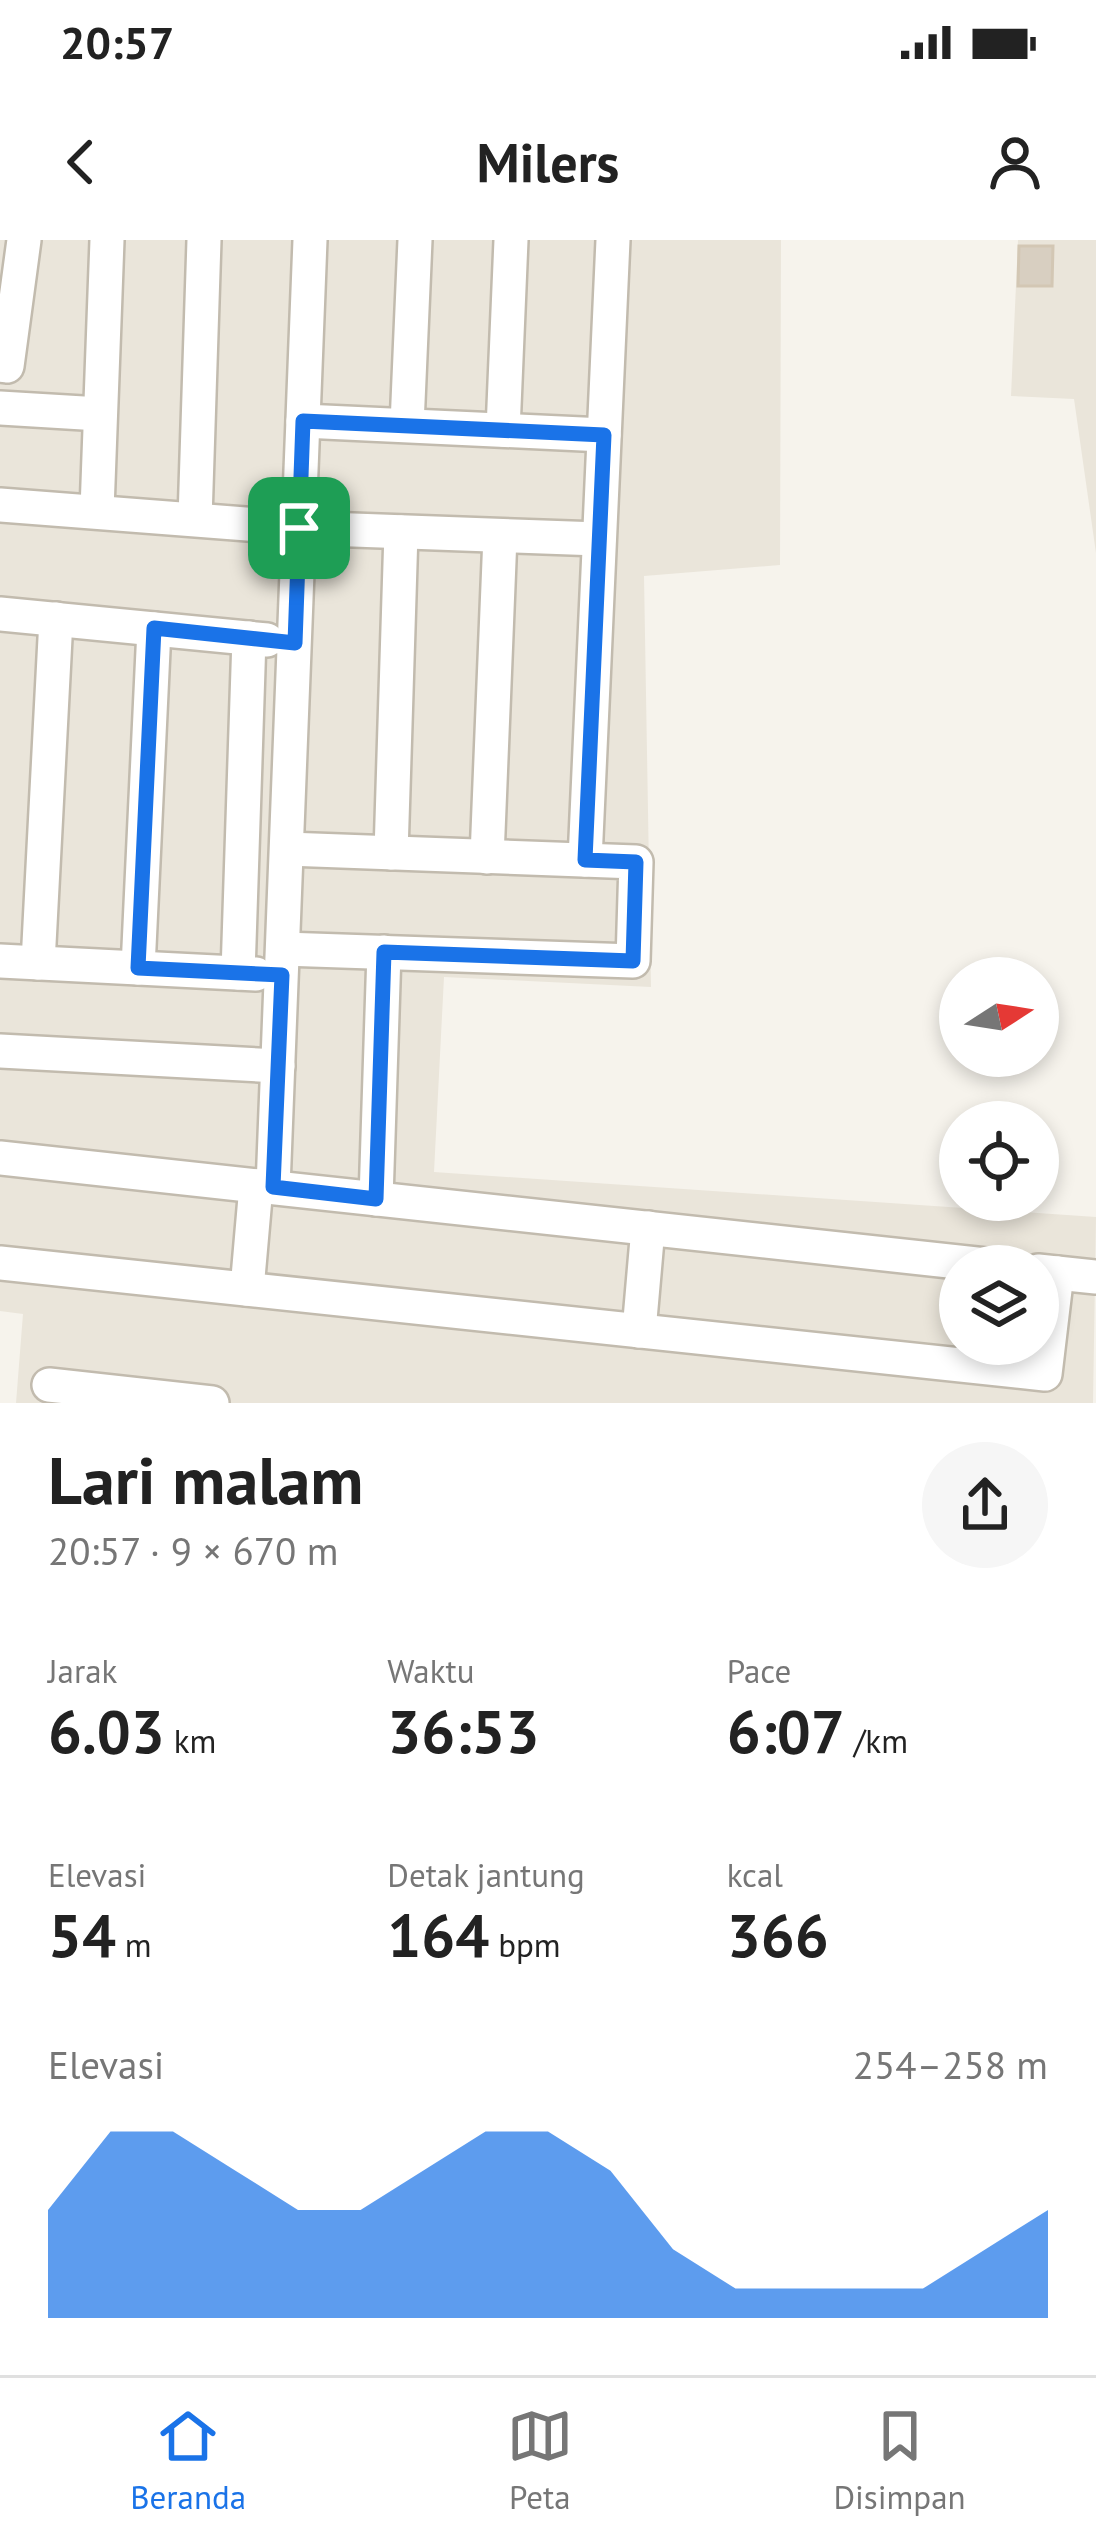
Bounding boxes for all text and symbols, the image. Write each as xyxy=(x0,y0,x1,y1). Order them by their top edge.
text: 20:57 xyxy=(60,13,174,71)
text: Milers xyxy=(477,127,619,197)
icon: back xyxy=(48,129,114,195)
icon: person xyxy=(982,129,1048,195)
pin xyxy=(248,477,350,579)
icon: arrive xyxy=(266,495,332,561)
north arrow xyxy=(939,957,1059,1077)
map controls xyxy=(939,957,1059,1365)
button: locate xyxy=(939,1101,1059,1221)
button: layers xyxy=(939,1245,1059,1365)
text: Lari malam xyxy=(48,1437,363,1522)
button: share xyxy=(922,1442,1048,1568)
text: 20:57 · 9 × 670 m xyxy=(48,1525,338,1576)
text: Jarak xyxy=(48,1649,117,1692)
text: Waktu xyxy=(387,1649,474,1692)
text: Pace xyxy=(727,1649,791,1692)
text: 6.03 xyxy=(48,1692,165,1770)
text: 36:53 xyxy=(387,1692,540,1770)
text: 6:07 xyxy=(727,1692,845,1770)
text: km xyxy=(165,1719,216,1762)
text: /km xyxy=(845,1719,908,1762)
text: Elevasi xyxy=(48,1853,146,1896)
text: Detak jantung xyxy=(387,1853,585,1896)
text: kcal xyxy=(727,1853,783,1896)
text: 54 xyxy=(48,1896,116,1974)
text: 164 xyxy=(387,1896,489,1974)
text: 366 xyxy=(727,1896,829,1974)
text: m xyxy=(116,1923,152,1966)
text: bpm xyxy=(489,1923,561,1966)
text: Elevasi xyxy=(48,2039,164,2090)
text: 254–258 m xyxy=(853,2039,1048,2090)
tab: Beranda xyxy=(130,2403,246,2518)
tab: Peta xyxy=(507,2403,573,2518)
tab: Disimpan xyxy=(833,2403,966,2518)

